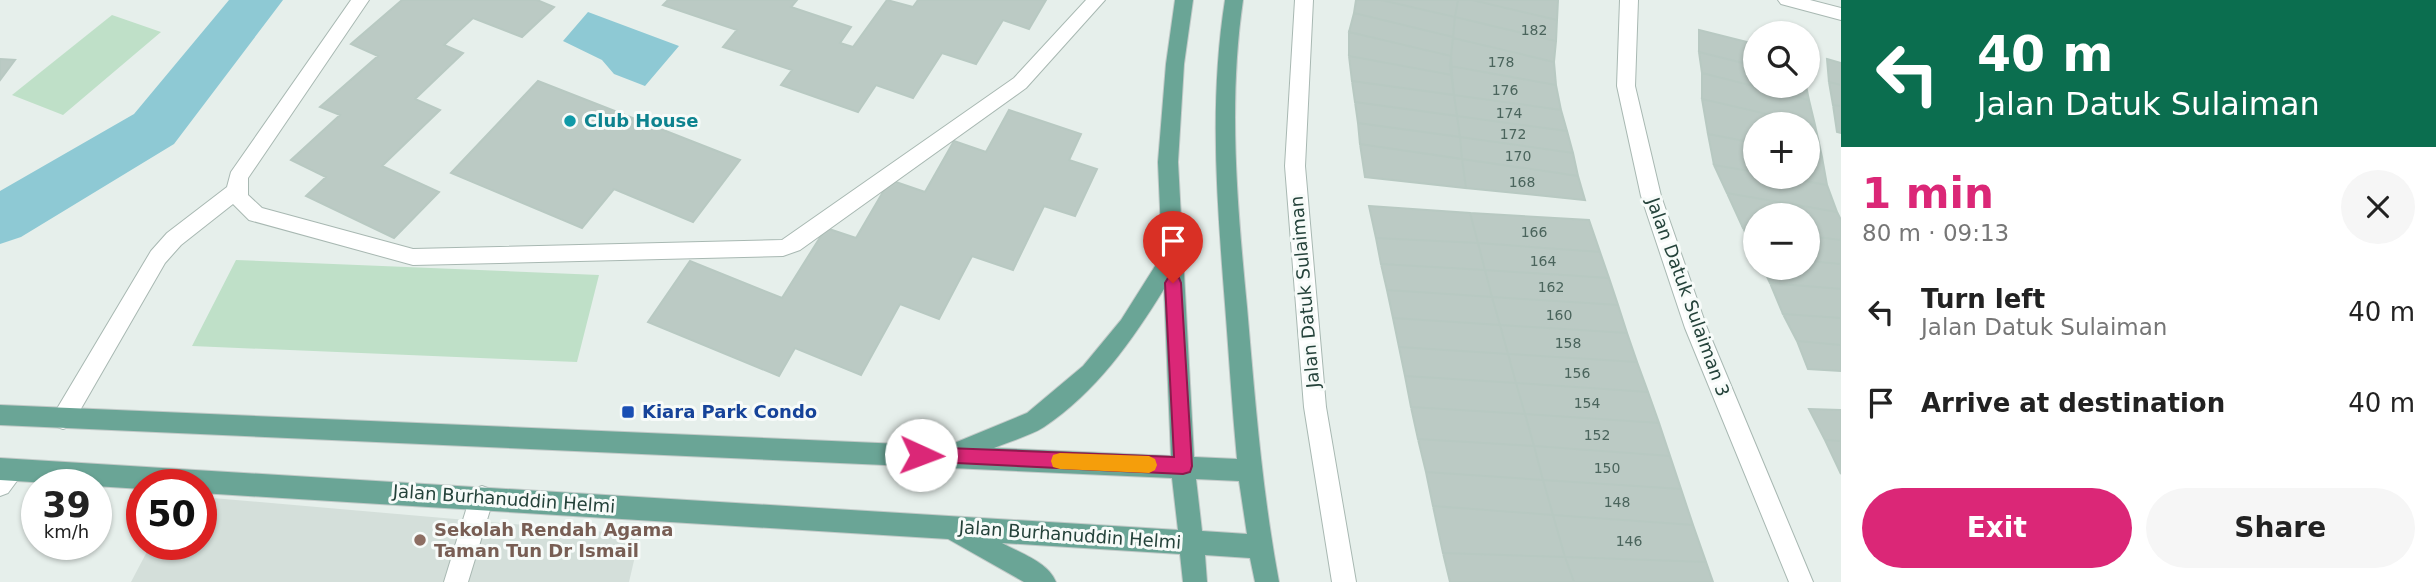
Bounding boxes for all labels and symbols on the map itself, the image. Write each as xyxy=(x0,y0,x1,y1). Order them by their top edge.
house number: 182 xyxy=(1521,22,1547,38)
house number: 178 xyxy=(1488,54,1514,70)
house number: 176 xyxy=(1492,82,1518,98)
house number: 174 xyxy=(1496,105,1522,121)
place label: Club House xyxy=(584,110,699,131)
marker: Club House xyxy=(562,113,578,129)
house number: 172 xyxy=(1500,126,1526,142)
house number: 170 xyxy=(1505,148,1531,164)
house number: 168 xyxy=(1509,174,1535,190)
street label: Jalan Datuk Sulaiman 3 xyxy=(1642,194,1734,399)
street label: Jalan Datuk Sulaiman xyxy=(1286,195,1323,390)
pin xyxy=(1143,211,1203,283)
house number: 166 xyxy=(1521,224,1547,240)
house number: 164 xyxy=(1530,253,1556,269)
house number: 162 xyxy=(1538,279,1564,295)
house number: 160 xyxy=(1546,307,1572,323)
house number: 158 xyxy=(1555,335,1581,351)
house number: 156 xyxy=(1564,365,1590,381)
house number: 154 xyxy=(1574,395,1600,411)
place label: Kiara Park Condo xyxy=(642,401,817,422)
marker: Kiara Park Condo xyxy=(620,404,636,420)
position arrow xyxy=(884,418,958,492)
house number: 152 xyxy=(1584,427,1610,443)
house number: 150 xyxy=(1594,460,1620,476)
speed limit sign: 50 xyxy=(126,469,217,560)
street label: Jalan Burhanuddin Helmi xyxy=(391,480,616,517)
house number: 148 xyxy=(1604,494,1630,510)
street label: Jalan Burhanuddin Helmi xyxy=(957,516,1182,553)
place label: Sekolah Rendah Agama Taman Tun Dr Ismail xyxy=(434,519,673,561)
marker: Sekolah Rendah Agama Taman Tun Dr Ismail xyxy=(412,532,428,548)
house number: 146 xyxy=(1616,533,1642,549)

